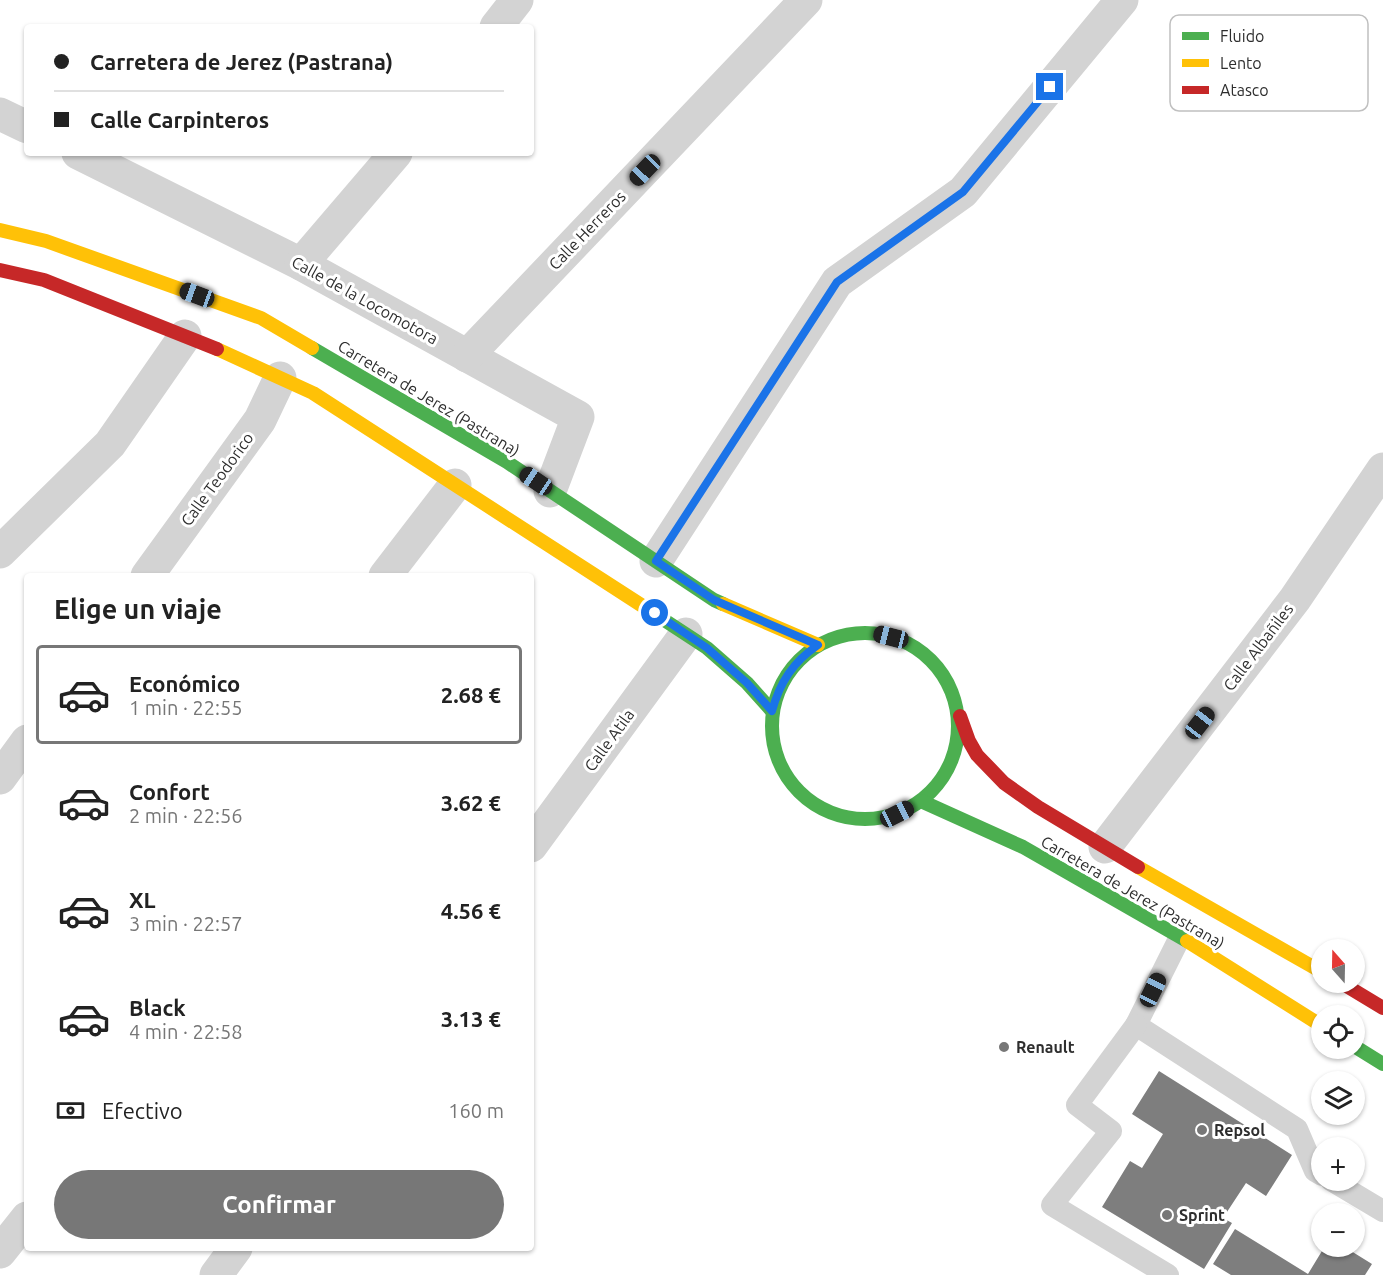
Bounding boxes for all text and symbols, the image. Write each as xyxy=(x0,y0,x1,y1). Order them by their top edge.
legend xyxy=(1170,15,1368,111)
text: Fluido xyxy=(1220,27,1264,45)
text: Carretera de Jerez (Pastrana) xyxy=(90,49,393,74)
text: Lento xyxy=(1220,54,1262,72)
route end xyxy=(1036,73,1063,100)
text: Atasco xyxy=(1220,81,1269,99)
text: Calle Carpinteros xyxy=(90,107,269,132)
car xyxy=(626,151,664,189)
street label: Calle Herreros xyxy=(545,187,629,273)
street label: Calle de la Locomotora xyxy=(289,252,441,348)
car xyxy=(177,280,217,310)
street label: Carretera de Jerez (Pastrana) xyxy=(334,337,523,460)
street label: Calle Teodorico xyxy=(177,429,257,529)
car xyxy=(516,463,556,499)
text: Elige un viaje xyxy=(54,594,222,624)
route start xyxy=(641,599,668,626)
street label: Calle Albañiles xyxy=(1219,600,1297,694)
car xyxy=(871,624,911,650)
icon: car xyxy=(57,668,111,722)
text: Económico xyxy=(129,671,240,696)
text: 2.68 € xyxy=(441,682,501,707)
text: 1 min · 22:55 xyxy=(129,696,243,719)
car xyxy=(1182,703,1218,743)
street label: Calle Atila xyxy=(581,706,637,774)
icon: car xyxy=(57,776,111,830)
text: Confort xyxy=(129,779,210,804)
text: 3.62 € xyxy=(441,790,501,815)
car xyxy=(877,798,917,830)
text: 2 min · 22:56 xyxy=(129,804,243,827)
street label: Carretera de Jerez (Pastrana) xyxy=(1038,832,1228,953)
icon: car xyxy=(57,884,111,938)
text: XL xyxy=(129,887,156,912)
text: 4.56 € xyxy=(441,898,501,923)
text: 3 min · 22:57 xyxy=(129,912,243,935)
north arrow xyxy=(1311,939,1365,993)
map controls xyxy=(1311,939,1365,1257)
car xyxy=(1137,970,1169,1010)
icon: car xyxy=(57,992,111,1046)
text: Black xyxy=(129,995,186,1020)
button: locate xyxy=(1311,1005,1365,1059)
text: 3.13 € xyxy=(441,1006,501,1031)
text: 4 min · 22:58 xyxy=(129,1020,243,1043)
place label: Renault xyxy=(1016,1038,1075,1056)
marker: Renault xyxy=(997,1040,1011,1054)
button: layers xyxy=(1311,1071,1365,1125)
icon: cash xyxy=(54,1094,87,1127)
text: Efectivo xyxy=(102,1098,183,1123)
text: 160 m xyxy=(448,1099,504,1122)
place label: Repsol xyxy=(1214,1121,1265,1139)
marker: Repsol xyxy=(1195,1123,1209,1137)
button: + xyxy=(1311,1137,1365,1191)
button: Confirmar xyxy=(54,1170,504,1239)
button: − xyxy=(1311,1203,1365,1257)
place label: Sprint xyxy=(1179,1206,1225,1224)
marker: Sprint xyxy=(1160,1208,1174,1222)

